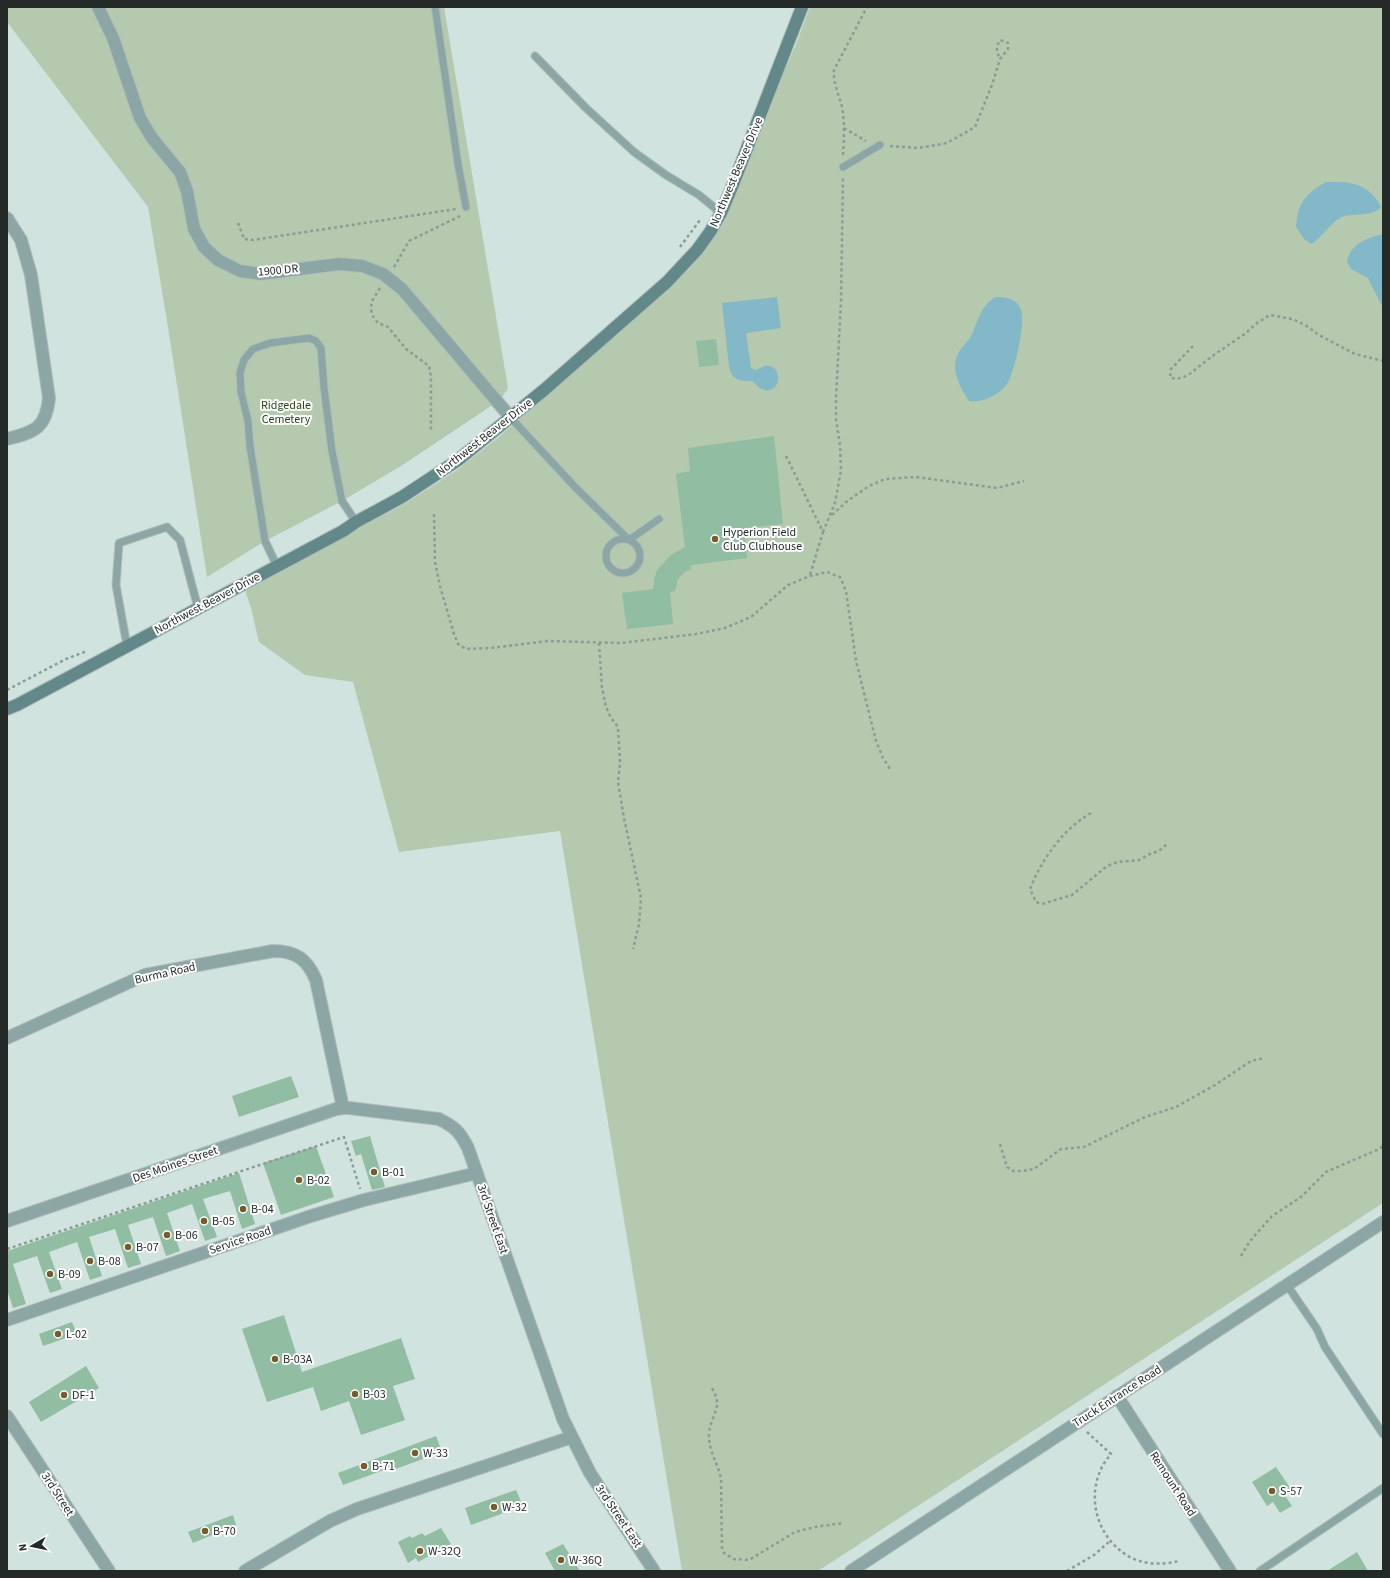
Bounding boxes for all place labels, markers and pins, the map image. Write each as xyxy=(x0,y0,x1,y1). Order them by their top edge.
place label: Hyperion Field Club Clubhouse xyxy=(723,524,802,555)
marker: Hyperion Field Club Clubhouse xyxy=(710,534,720,544)
place label: B-01 xyxy=(382,1164,405,1181)
marker: B-01 xyxy=(369,1167,379,1177)
place label: B-02 xyxy=(307,1172,330,1189)
marker: B-02 xyxy=(294,1175,304,1185)
place label: B-04 xyxy=(251,1201,274,1218)
marker: B-04 xyxy=(238,1204,248,1214)
place label: B-05 xyxy=(212,1213,235,1230)
marker: B-05 xyxy=(199,1216,209,1226)
place label: B-06 xyxy=(175,1227,198,1244)
marker: B-06 xyxy=(162,1230,172,1240)
place label: B-07 xyxy=(136,1239,159,1256)
marker: B-07 xyxy=(123,1242,133,1252)
place label: B-08 xyxy=(98,1253,121,1270)
marker: B-08 xyxy=(85,1256,95,1266)
place label: B-09 xyxy=(58,1266,81,1283)
marker: B-09 xyxy=(45,1269,55,1279)
place label: L-02 xyxy=(66,1326,87,1343)
marker: L-02 xyxy=(53,1329,63,1339)
place label: B-03A xyxy=(283,1351,313,1368)
marker: B-03A xyxy=(270,1354,280,1364)
place label: B-03 xyxy=(363,1386,386,1403)
place label: DF-1 xyxy=(72,1387,95,1404)
marker: B-03 xyxy=(350,1389,360,1399)
marker: DF-1 xyxy=(59,1390,69,1400)
place label: W-33 xyxy=(423,1445,448,1462)
marker: W-33 xyxy=(410,1448,420,1458)
place label: B-71 xyxy=(372,1458,395,1475)
marker: B-71 xyxy=(359,1461,369,1471)
place label: S-57 xyxy=(1280,1483,1302,1500)
marker: S-57 xyxy=(1267,1486,1277,1496)
place label: W-32 xyxy=(502,1499,527,1516)
marker: W-32 xyxy=(489,1502,499,1512)
place label: B-70 xyxy=(213,1523,236,1540)
marker: B-70 xyxy=(200,1526,210,1536)
place label: W-32Q xyxy=(428,1543,461,1560)
marker: W-32Q xyxy=(415,1546,425,1556)
place label: W-36Q xyxy=(569,1552,602,1569)
marker: W-36Q xyxy=(556,1555,566,1565)

